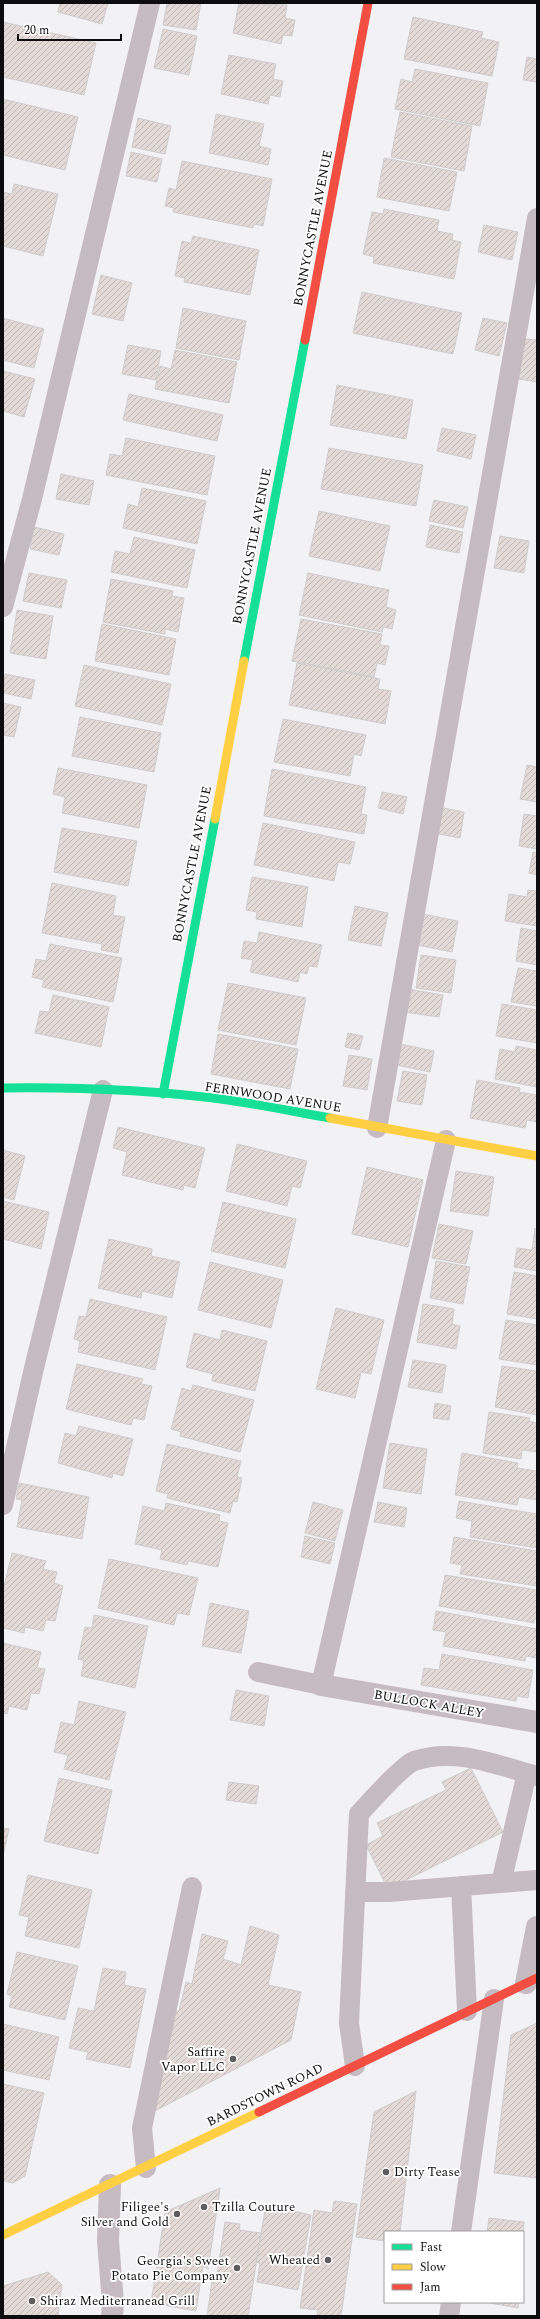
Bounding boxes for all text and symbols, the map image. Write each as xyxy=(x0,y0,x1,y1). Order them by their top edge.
scale bar xyxy=(18,16,121,42)
text: 20 m xyxy=(24,21,49,40)
street label: BONNYCASTLE AVENUE xyxy=(288,148,338,308)
street label: BONNYCASTLE AVENUE xyxy=(227,466,277,626)
street label: BONNYCASTLE AVENUE xyxy=(167,784,217,944)
street label: FERNWOOD AVENUE xyxy=(203,1076,343,1118)
street label: BULLOCK ALLEY xyxy=(372,1684,486,1724)
place label: Saffire Vapor LLC xyxy=(161,2042,225,2077)
marker: Saffire Vapor LLC xyxy=(228,2054,238,2064)
street label: BARDSTOWN ROAD xyxy=(203,2058,327,2132)
place label: Dirty Tease xyxy=(394,2162,460,2182)
marker: Dirty Tease xyxy=(381,2167,391,2177)
place label: Filigee's Silver and Gold xyxy=(81,2197,169,2232)
place label: Tzilla Couture xyxy=(212,2197,295,2217)
marker: Tzilla Couture xyxy=(199,2202,209,2212)
marker: Filigee's Silver and Gold xyxy=(172,2209,182,2219)
legend xyxy=(384,2231,524,2303)
text: Fast xyxy=(420,2238,442,2257)
place label: Wheated xyxy=(269,2250,320,2270)
place label: Georgia's Sweet Potato Pie Company xyxy=(111,2251,230,2286)
marker: Wheated xyxy=(323,2255,333,2265)
text: Slow xyxy=(420,2258,446,2277)
marker: Georgia's Sweet Potato Pie Company xyxy=(232,2263,242,2273)
text: Jam xyxy=(420,2278,441,2297)
place label: Shiraz Mediterranead Grill xyxy=(40,2291,195,2311)
marker: Shiraz Mediterranead Grill xyxy=(27,2296,37,2306)

